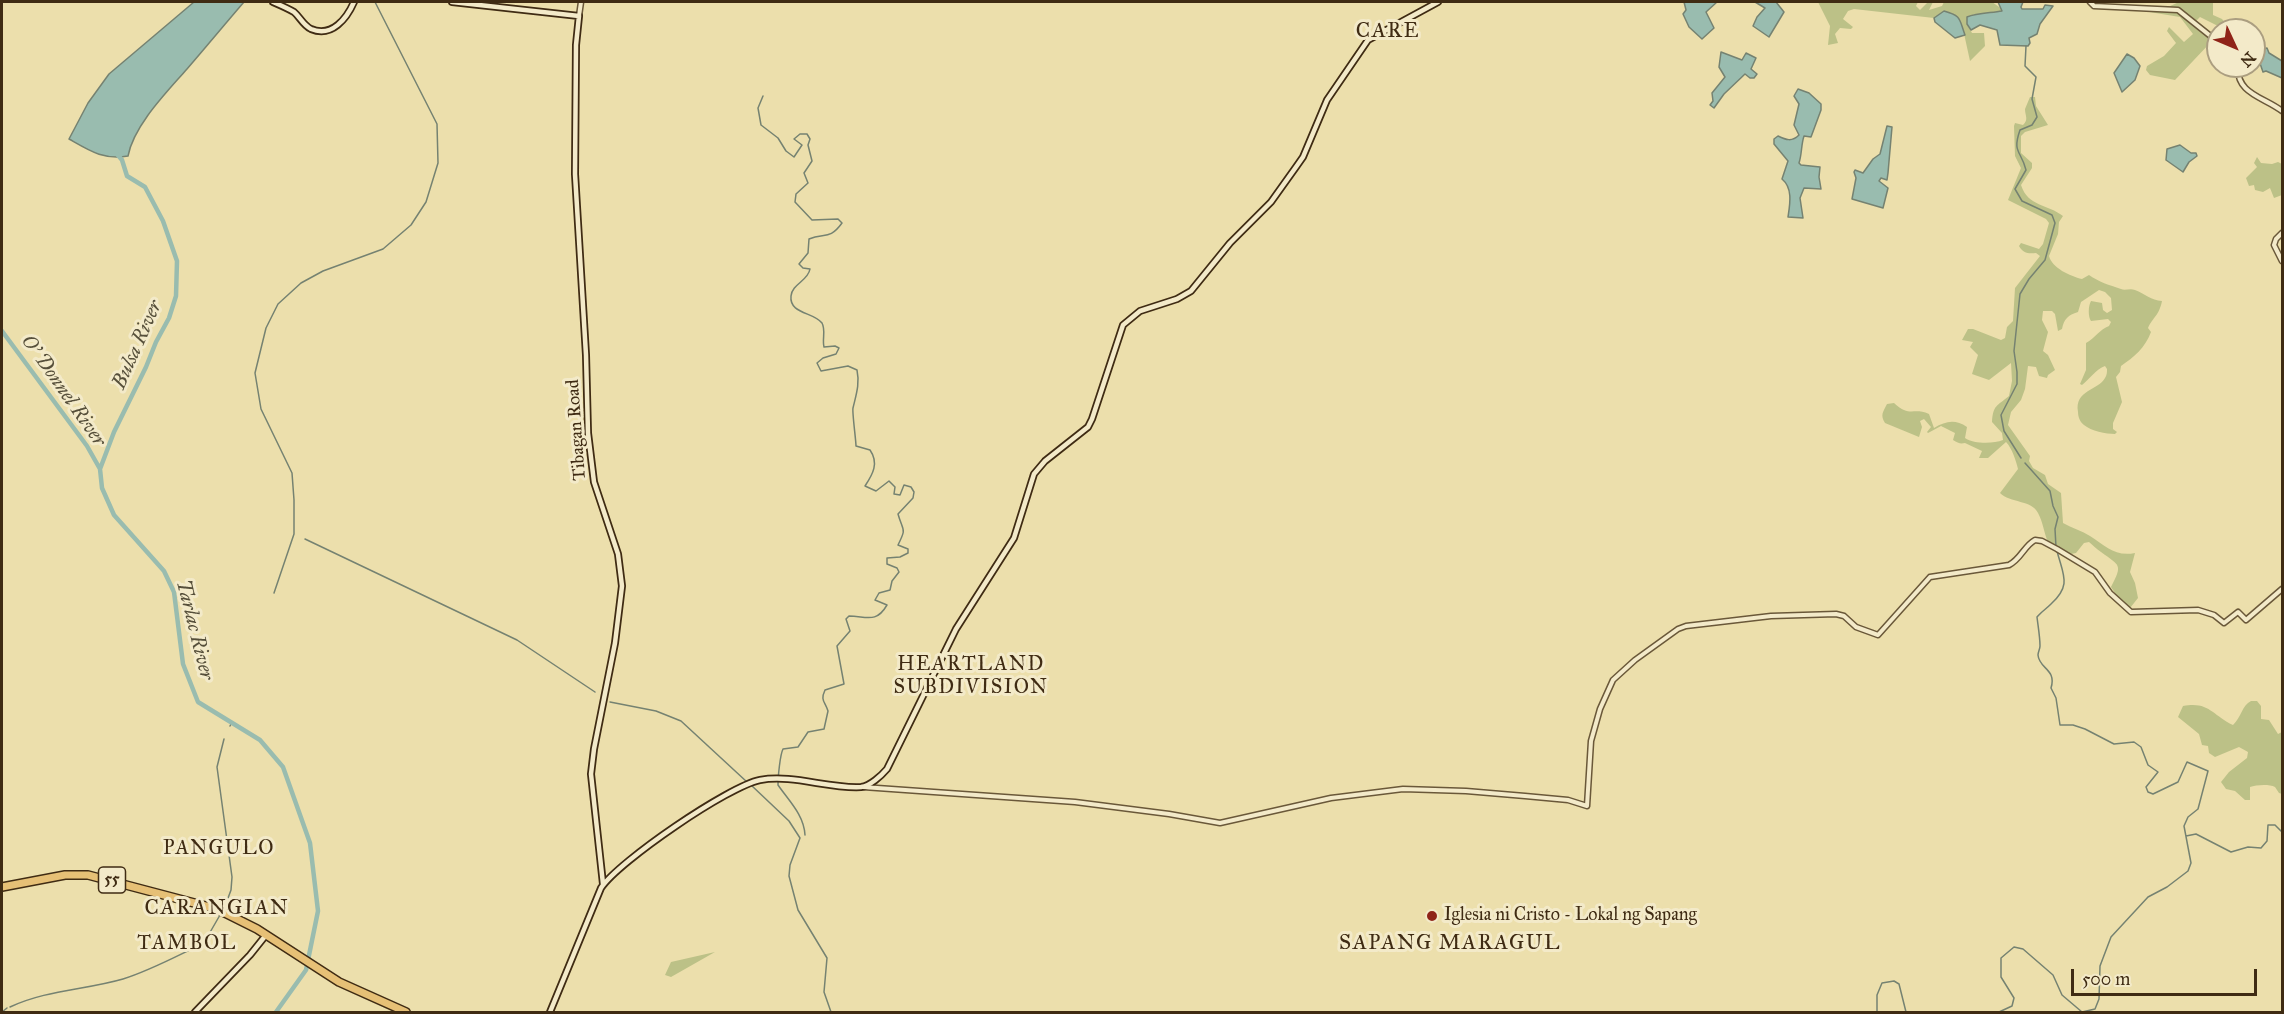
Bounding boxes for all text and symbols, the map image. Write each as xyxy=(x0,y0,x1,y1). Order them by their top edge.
north arrow xyxy=(2206,18,2266,78)
district label: CARE xyxy=(1356,19,1420,45)
text: N xyxy=(2236,48,2259,71)
water label: Bulsa River xyxy=(108,297,168,393)
water label: O' Donnel River xyxy=(16,330,110,452)
street label: Tibagan Road xyxy=(563,379,591,481)
water label: Tarlac River xyxy=(170,577,218,683)
district label: HEARTLAND SUBDIVISION xyxy=(893,653,1049,700)
district label: PANGULO xyxy=(163,837,275,861)
road number: 55 xyxy=(98,867,126,893)
district label: CARANGIAN xyxy=(145,896,289,922)
place label: Iglesia ni Cristo - Lokal ng Sapang xyxy=(1444,905,1697,927)
marker: Iglesia ni Cristo - Lokal ng Sapang xyxy=(1425,909,1439,923)
district label: SAPANG MARAGUL xyxy=(1339,931,1561,957)
district label: TAMBOL xyxy=(137,932,237,956)
scale bar xyxy=(2074,957,2260,995)
text: 500 m xyxy=(2082,968,2130,990)

